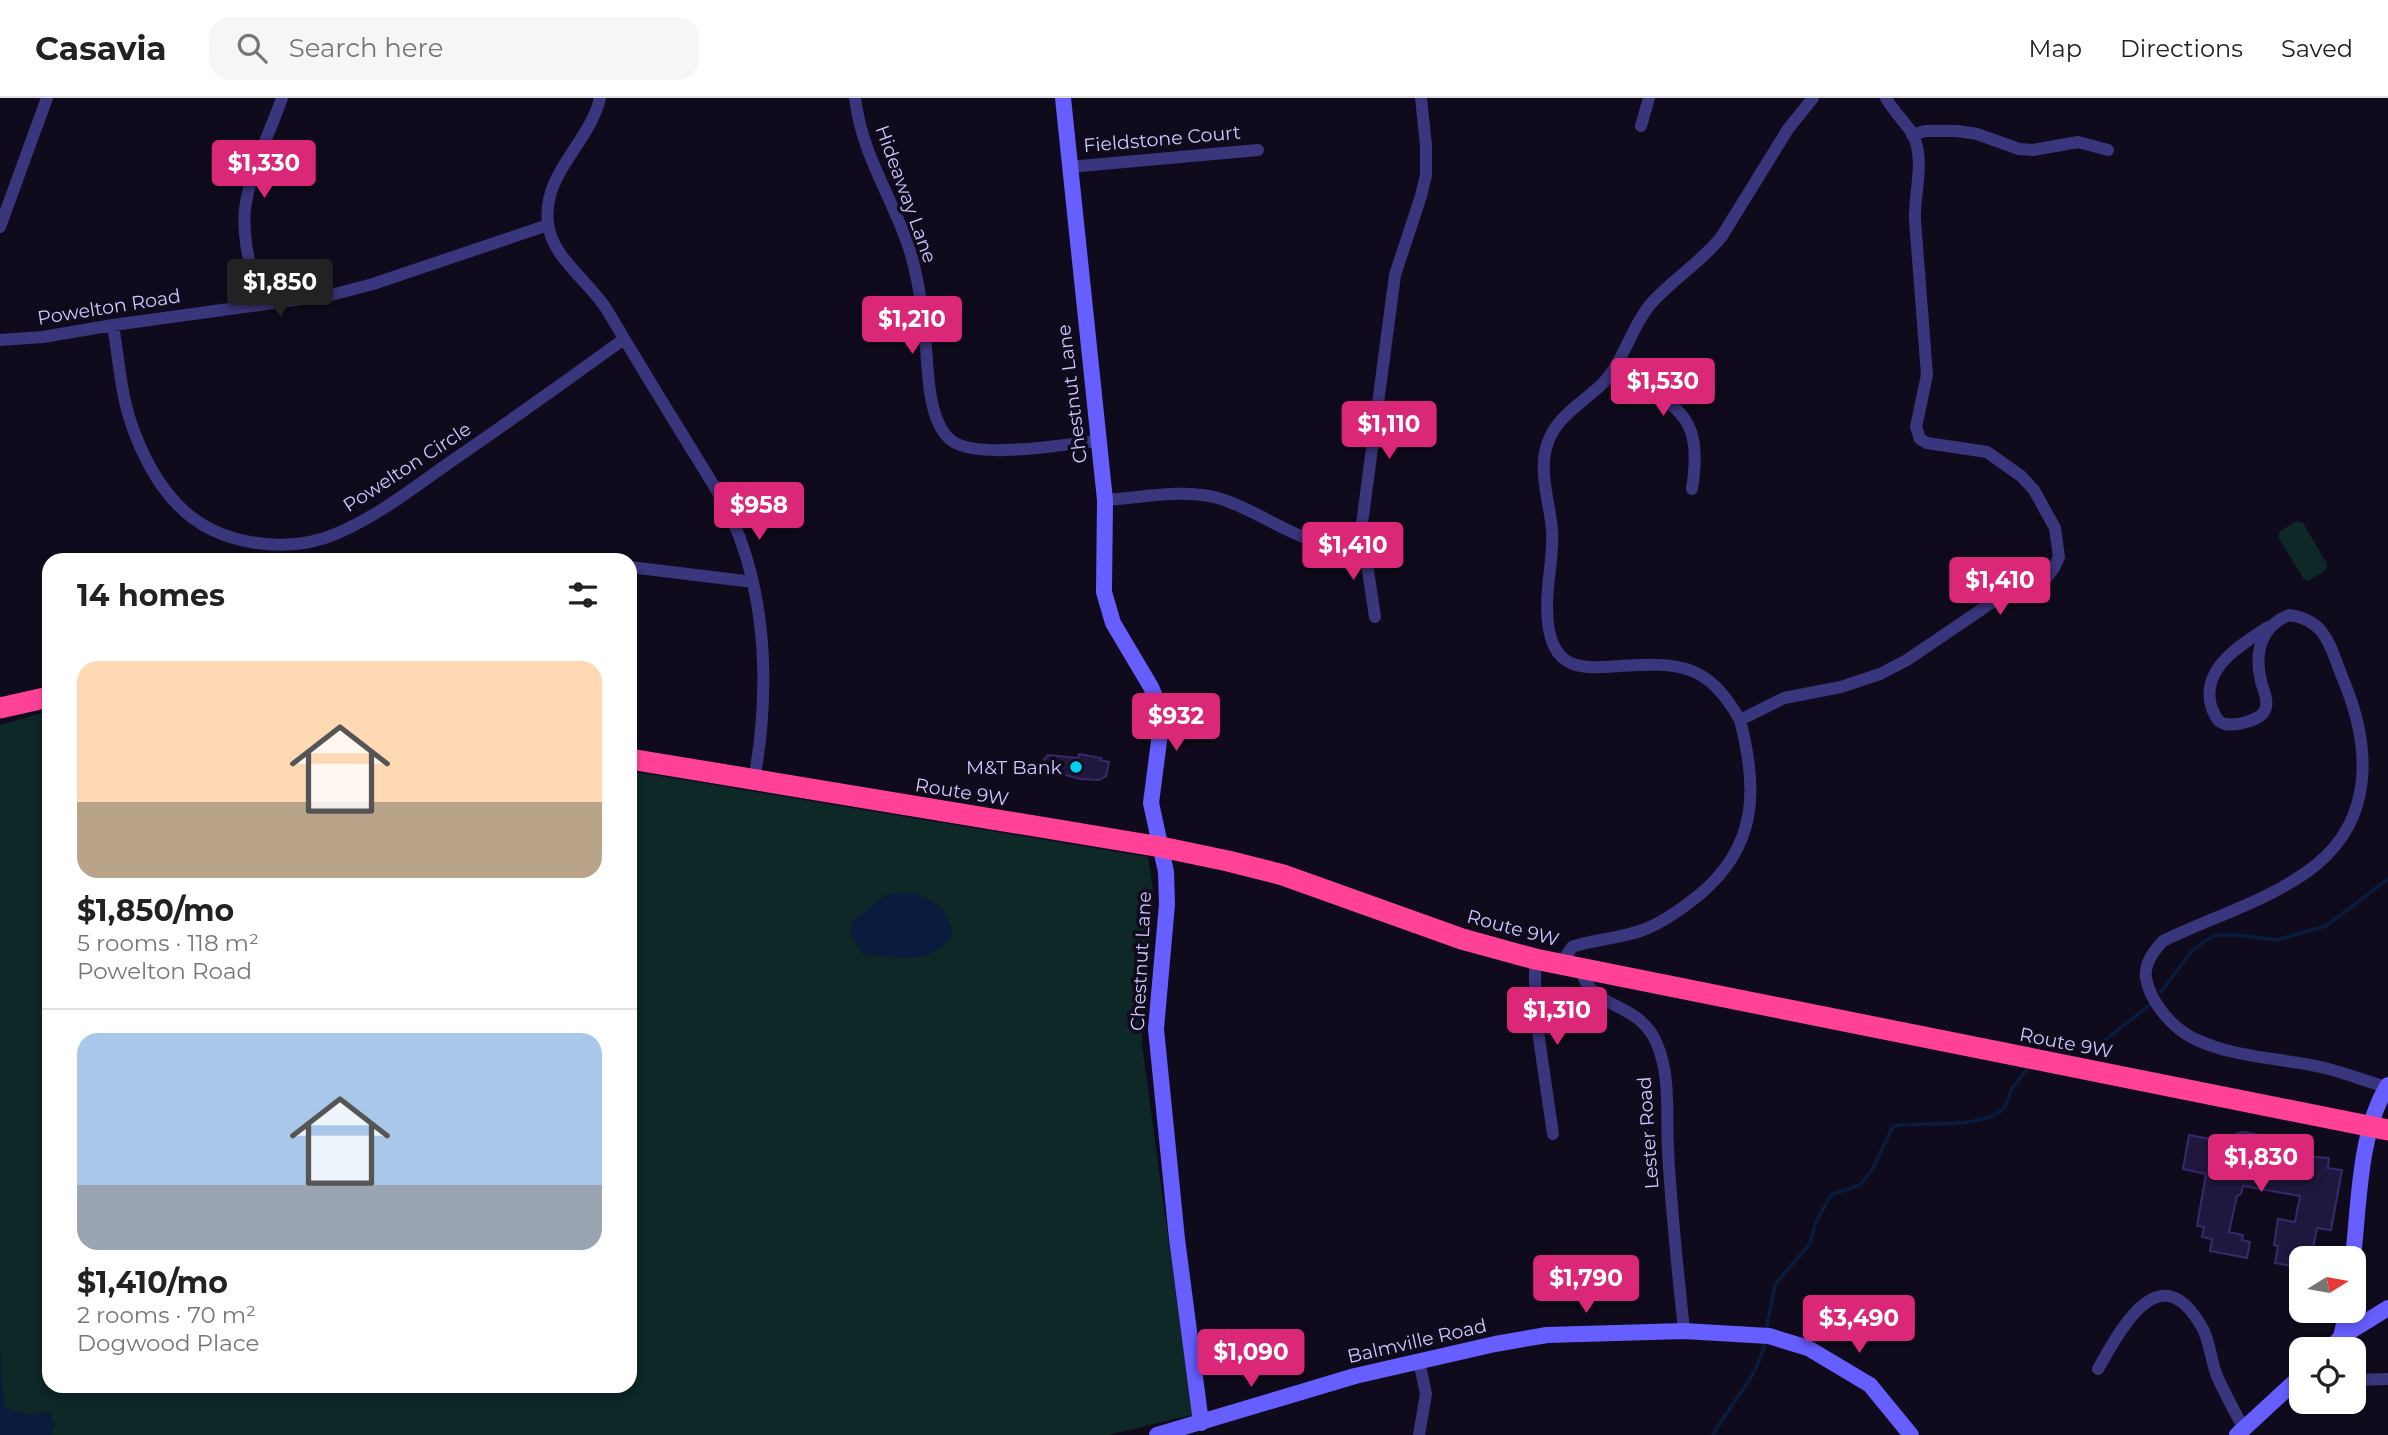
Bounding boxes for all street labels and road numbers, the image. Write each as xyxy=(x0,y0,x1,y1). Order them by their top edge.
street label: Fieldstone Court xyxy=(1082,121,1242,157)
street label: Hideaway Lane xyxy=(870,122,942,266)
street label: Powelton Road xyxy=(36,284,182,330)
street label: Chestnut Lane xyxy=(1052,323,1092,465)
street label: Powelton Circle xyxy=(339,417,475,517)
street label: Route 9W xyxy=(914,773,1010,811)
street label: Chestnut Lane xyxy=(1126,891,1156,1031)
street label: Route 9W xyxy=(1464,905,1562,951)
street label: Route 9W xyxy=(2017,1023,2115,1063)
street label: Lester Road xyxy=(1633,1076,1663,1190)
street label: Balmville Road xyxy=(1345,1314,1489,1368)

